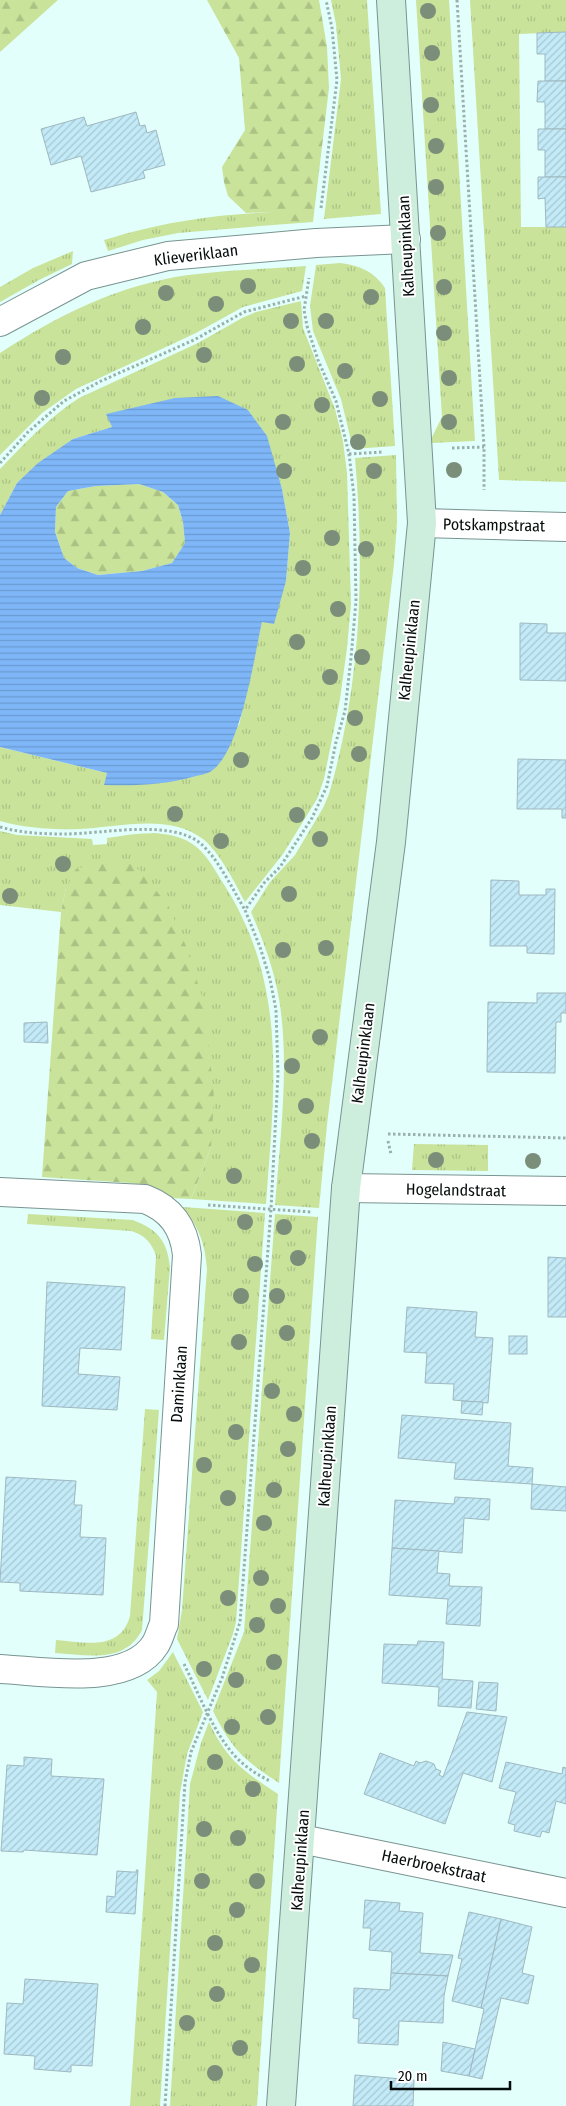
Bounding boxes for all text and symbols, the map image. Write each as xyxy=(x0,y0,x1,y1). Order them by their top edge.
street label: Kalheupinklaan xyxy=(394,195,418,297)
street label: Klieveriklaan xyxy=(153,240,239,270)
street label: Potskampstraat xyxy=(443,515,546,535)
street label: Kalheupinklaan xyxy=(394,598,424,702)
street label: Kalheupinklaan xyxy=(347,1001,379,1105)
street label: Hogelandstraat xyxy=(406,1180,507,1200)
street label: Daminklaan xyxy=(167,1345,191,1423)
street label: Kalheupinklaan xyxy=(314,1405,340,1507)
street label: Kalheupinklaan xyxy=(287,1809,313,1911)
street label: Haerbroekstraat xyxy=(380,1846,489,1887)
scale bar xyxy=(391,2058,510,2090)
text: 20 m xyxy=(398,2067,428,2085)

